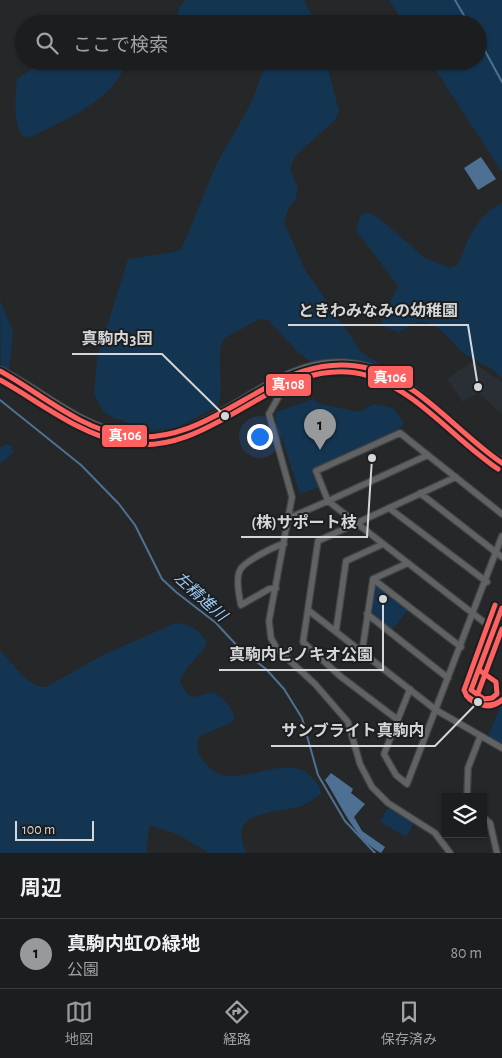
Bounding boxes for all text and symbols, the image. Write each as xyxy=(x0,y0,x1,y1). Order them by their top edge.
search box xyxy=(15,15,487,70)
icon: search xyxy=(33,29,61,57)
text: ここで検索 xyxy=(73,36,168,55)
callout: ときわみなみの幼稚園 xyxy=(288,294,468,325)
text: ときわみなみの幼稚園 xyxy=(298,302,458,319)
callout: 真駒内3団 xyxy=(72,323,162,354)
text: 真駒内3団 xyxy=(82,330,152,347)
line badge: 真106 xyxy=(367,365,414,389)
text: 真106 xyxy=(373,370,407,385)
line badge: 真108 xyxy=(265,373,312,397)
text: 真108 xyxy=(271,377,305,392)
pin: 1 xyxy=(304,409,336,450)
line badge: 真106 xyxy=(101,424,148,448)
your location xyxy=(247,424,273,450)
text: 真106 xyxy=(108,428,142,443)
callout: (株)サポート枝 xyxy=(241,506,367,537)
text: (株)サポート枝 xyxy=(251,514,357,531)
water label: 左精進川 xyxy=(171,569,232,625)
callout: 真駒内ピノキオ公園 xyxy=(219,639,383,670)
text: 真駒内ピノキオ公園 xyxy=(229,646,373,663)
callout: サンブライト真駒内 xyxy=(271,715,435,746)
text: サンブライト真駒内 xyxy=(281,722,425,739)
map controls xyxy=(442,793,487,838)
button: layers xyxy=(442,793,487,838)
scale bar xyxy=(15,818,94,841)
text: 100 m xyxy=(22,823,55,837)
text: 周辺 xyxy=(20,878,62,899)
text: 真駒内虹の緑地 xyxy=(67,935,200,954)
text: 1 xyxy=(33,945,39,961)
text: 80 m xyxy=(451,945,482,961)
text: 公園 xyxy=(67,962,99,978)
tab: 地図 xyxy=(65,998,93,1049)
tab: 経路 xyxy=(223,998,251,1049)
tab: 保存済み xyxy=(381,998,437,1049)

